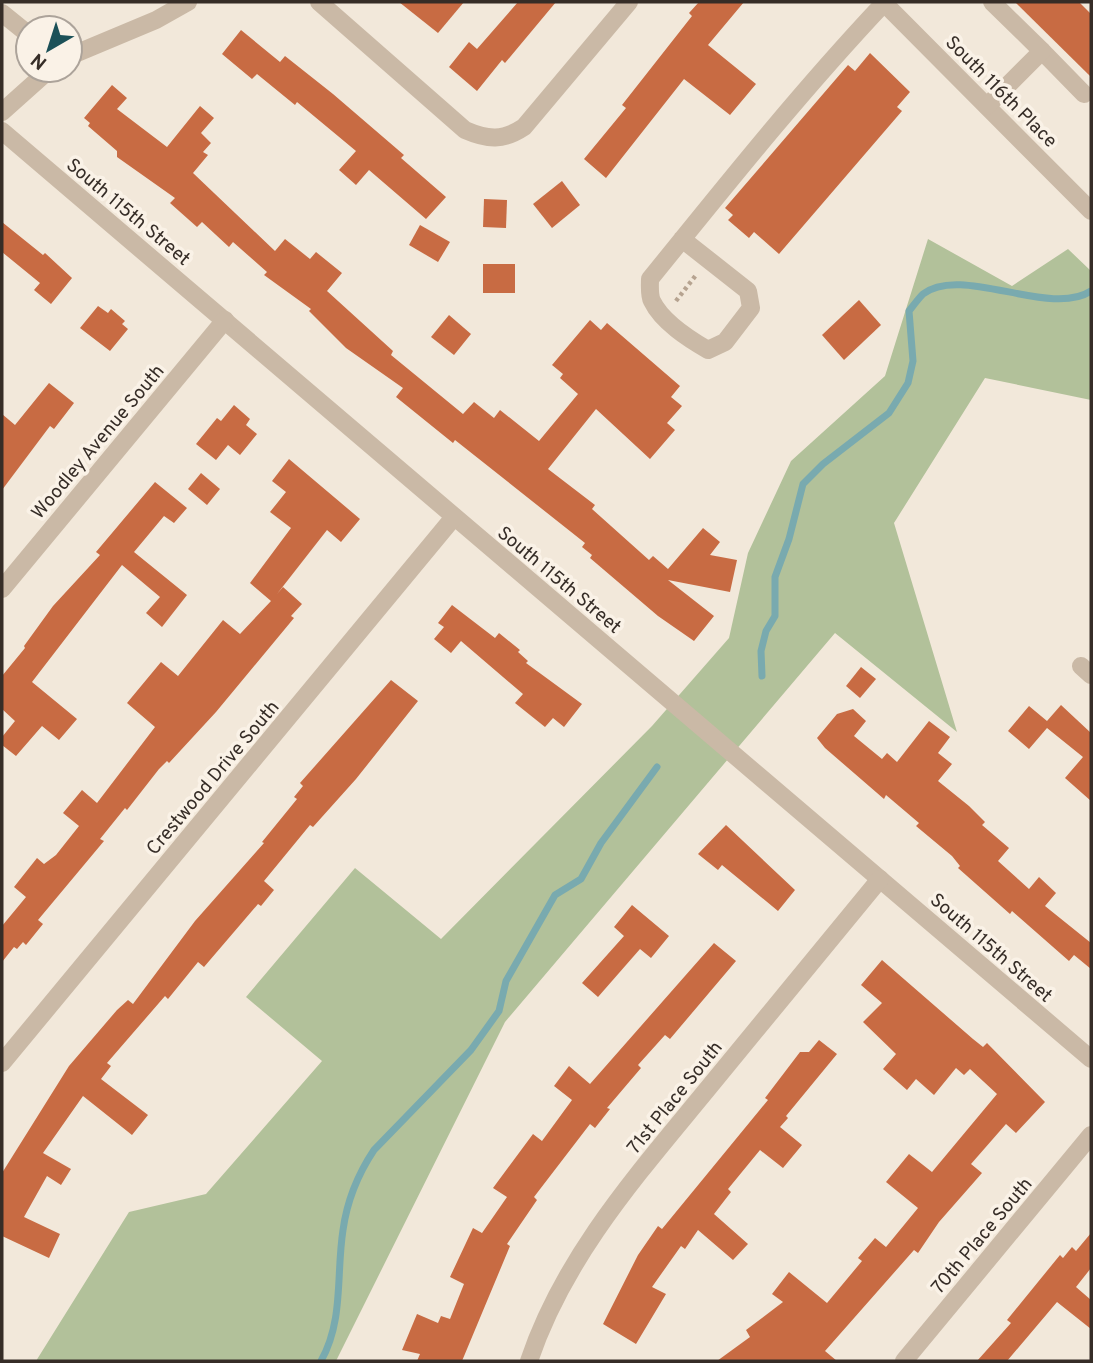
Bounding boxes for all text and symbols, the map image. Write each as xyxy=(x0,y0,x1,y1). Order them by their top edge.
north arrow xyxy=(14,14,84,84)
street label: South 116th Place xyxy=(939,31,1062,154)
text: N xyxy=(27,47,52,74)
street label: South 115th Street xyxy=(61,154,195,271)
street label: Woodley Avenue South xyxy=(27,360,170,524)
street label: South 115th Street xyxy=(492,522,626,639)
street label: Crestwood Drive South xyxy=(142,696,285,860)
street label: South 115th Street xyxy=(924,889,1057,1008)
street label: 71st Place South xyxy=(623,1037,729,1160)
street label: 70th Place South xyxy=(927,1173,1038,1300)

